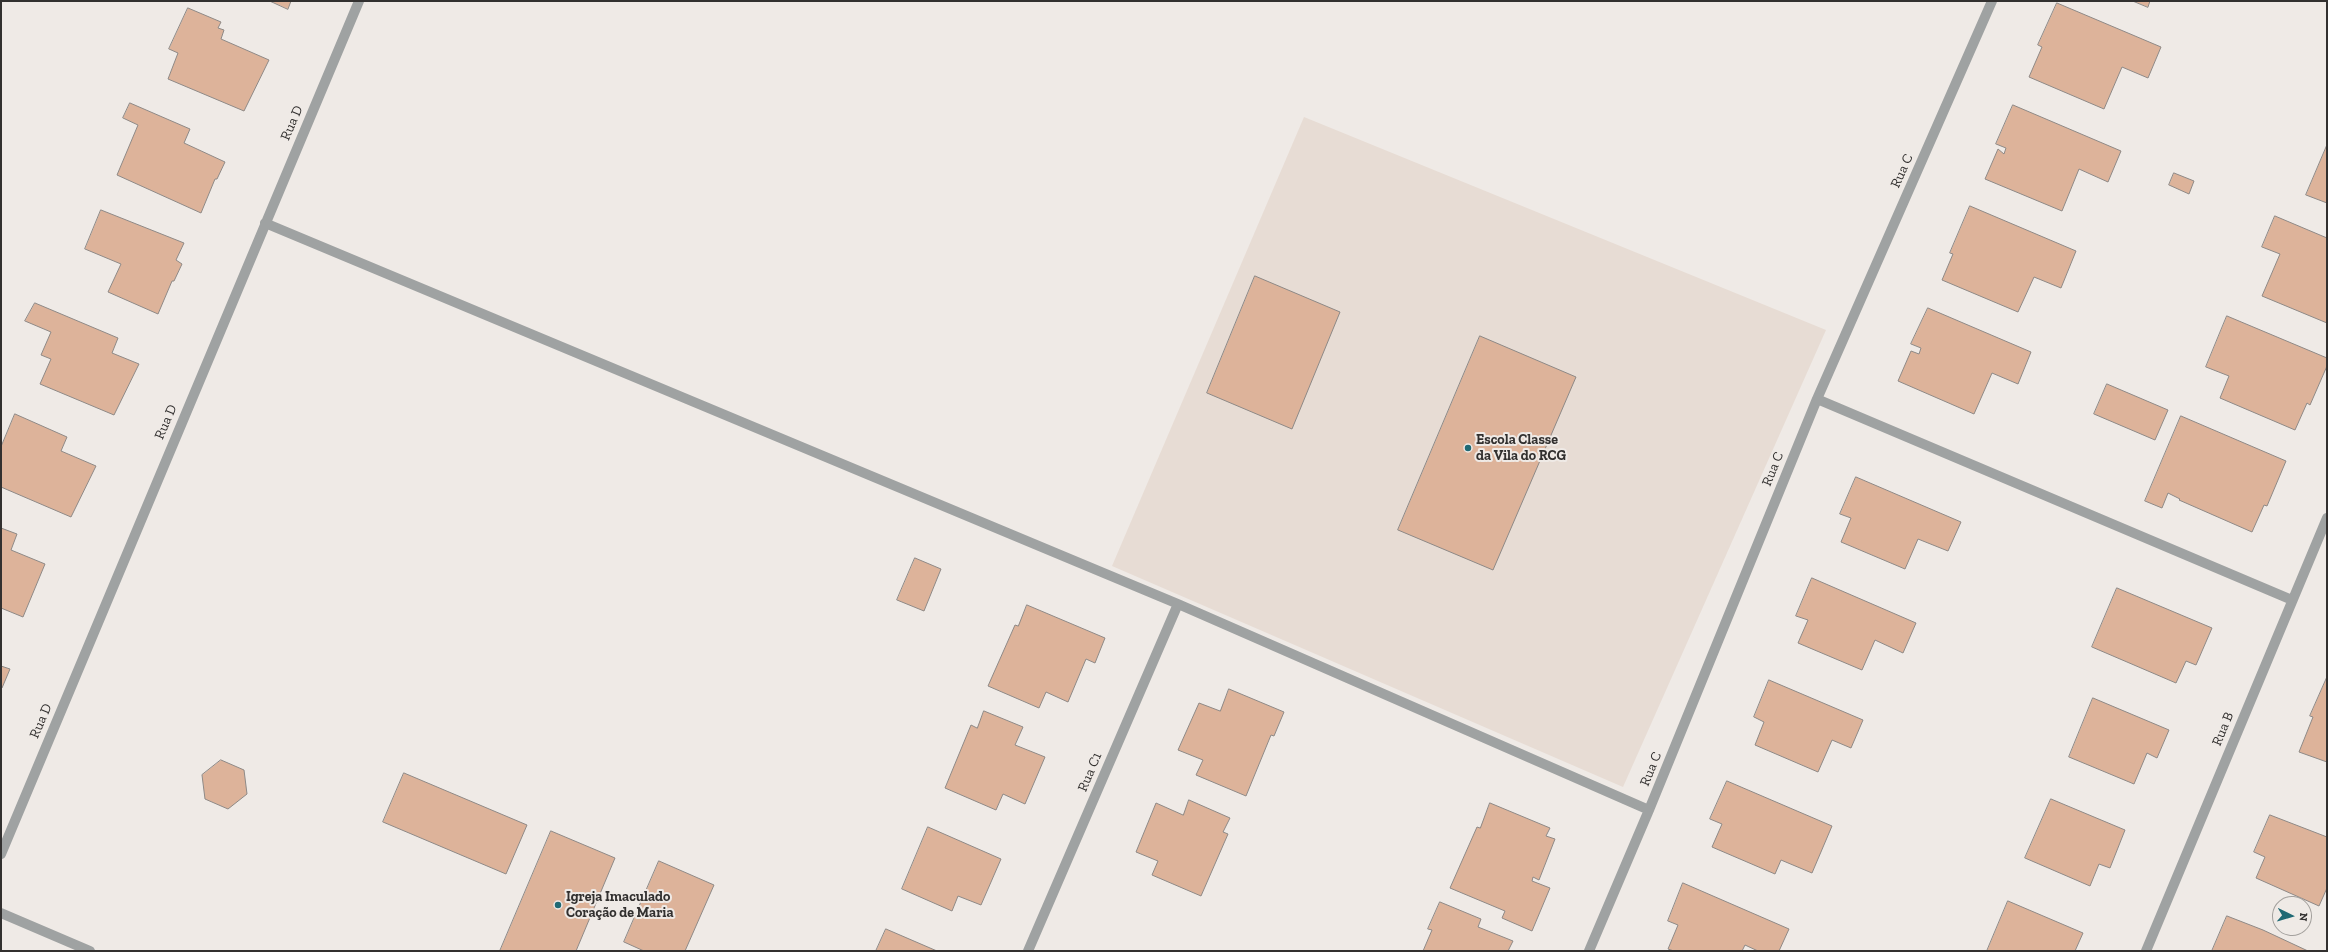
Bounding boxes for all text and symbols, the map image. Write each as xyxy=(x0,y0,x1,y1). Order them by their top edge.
street label: Rua D xyxy=(277,103,307,143)
street label: Rua C xyxy=(1887,151,1917,191)
street label: Rua D xyxy=(151,402,181,442)
place label: Escola Classe da Vila do RCG xyxy=(1476,432,1566,464)
marker: Escola Classe da Vila do RCG xyxy=(1463,443,1473,453)
street label: Rua C xyxy=(1759,449,1787,489)
street label: Rua D xyxy=(26,701,56,741)
street label: Rua B xyxy=(2208,710,2238,748)
street label: Rua C xyxy=(1637,749,1665,789)
street label: Rua C1 xyxy=(1074,750,1106,794)
place label: Igreja Imaculado Coração de Maria xyxy=(566,889,674,922)
north arrow xyxy=(2272,896,2312,936)
marker: Igreja Imaculado Coração de Maria xyxy=(553,900,563,910)
text: N xyxy=(2297,912,2310,922)

